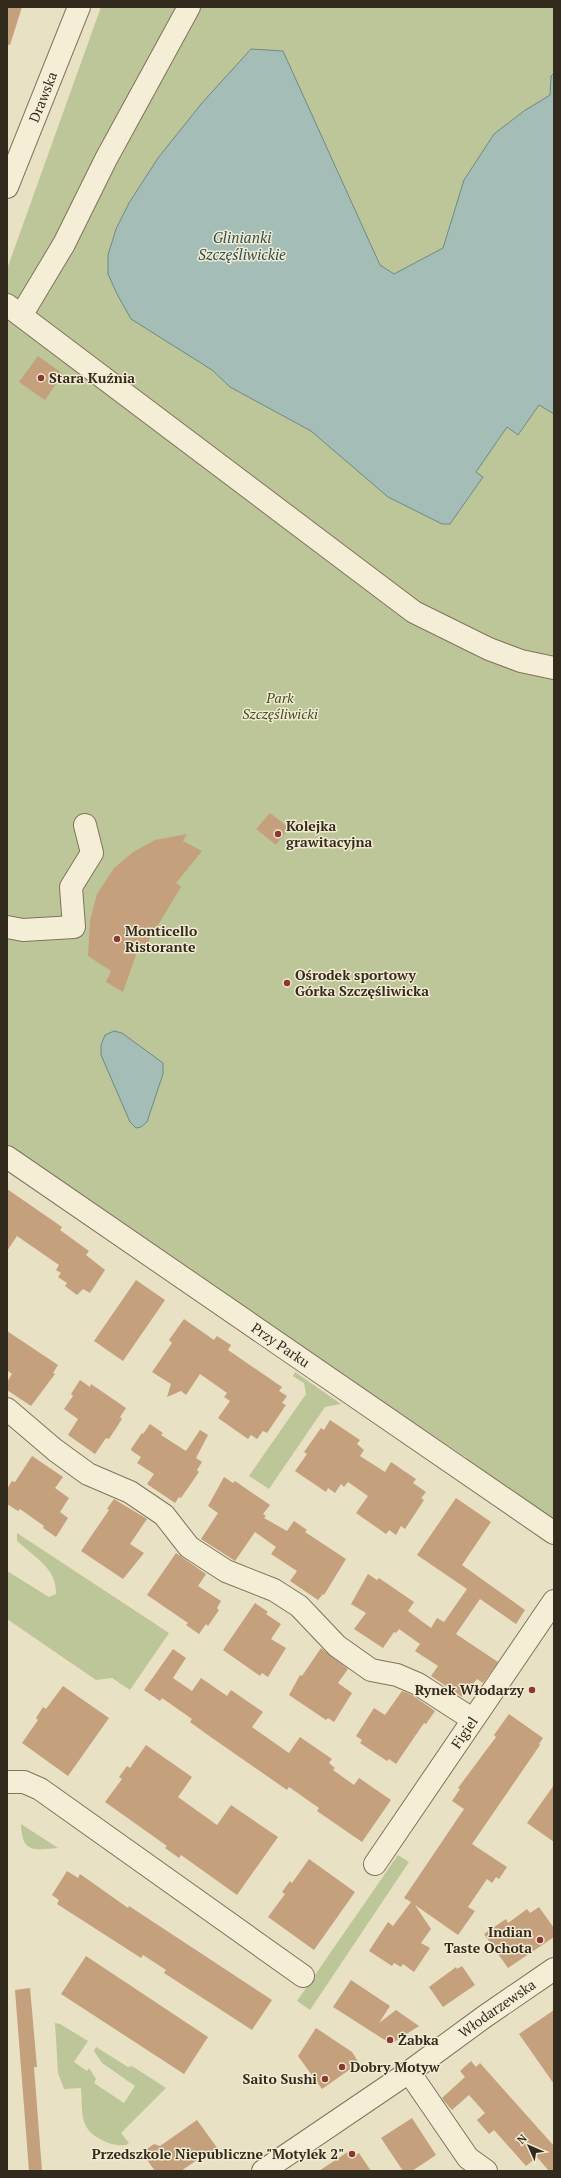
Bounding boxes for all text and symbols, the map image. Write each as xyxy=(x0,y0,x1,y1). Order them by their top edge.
street label: Drawska xyxy=(24,69,61,125)
water label: Glinianki Szczęśliwickie xyxy=(198,227,286,264)
place label: Stara Kuźnia xyxy=(49,368,135,387)
marker: Stara Kuźnia xyxy=(36,373,46,383)
park label: Park Szczęśliwicki xyxy=(242,688,318,723)
place label: Kolejka grawitacyjna xyxy=(286,816,372,851)
marker: Kolejka grawitacyjna xyxy=(273,829,283,839)
place label: Monticello Ristorante xyxy=(125,921,197,956)
marker: Monticello Ristorante xyxy=(112,934,122,944)
place label: Ośrodek sportowy Górka Szczęśliwicka xyxy=(295,965,429,1000)
marker: Ośrodek sportowy Górka Szczęśliwicka xyxy=(282,978,292,988)
street label: Przy Parku xyxy=(248,1318,314,1371)
place label: Rynek Włodarzy xyxy=(415,1680,525,1699)
marker: Rynek Włodarzy xyxy=(527,1685,537,1695)
street label: Figiel xyxy=(446,1713,482,1752)
place label: Indian Taste Ochota xyxy=(444,1922,532,1957)
marker: Indian Taste Ochota xyxy=(535,1935,545,1945)
street label: Włodarzewska xyxy=(454,1975,539,2042)
place label: Żabka xyxy=(398,2030,439,2049)
marker: Żabka xyxy=(385,2035,395,2045)
place label: Dobry Motyw xyxy=(350,2057,441,2076)
marker: Dobry Motyw xyxy=(337,2062,347,2072)
place label: Saito Sushi xyxy=(243,2069,317,2088)
marker: Saito Sushi xyxy=(320,2074,330,2084)
north arrow xyxy=(509,2126,549,2166)
text: N xyxy=(514,2131,530,2147)
place label: Przedszkole Niepubliczne "Motylek 2" xyxy=(92,2144,344,2163)
marker: Przedszkole Niepubliczne "Motylek 2" xyxy=(347,2149,357,2159)

